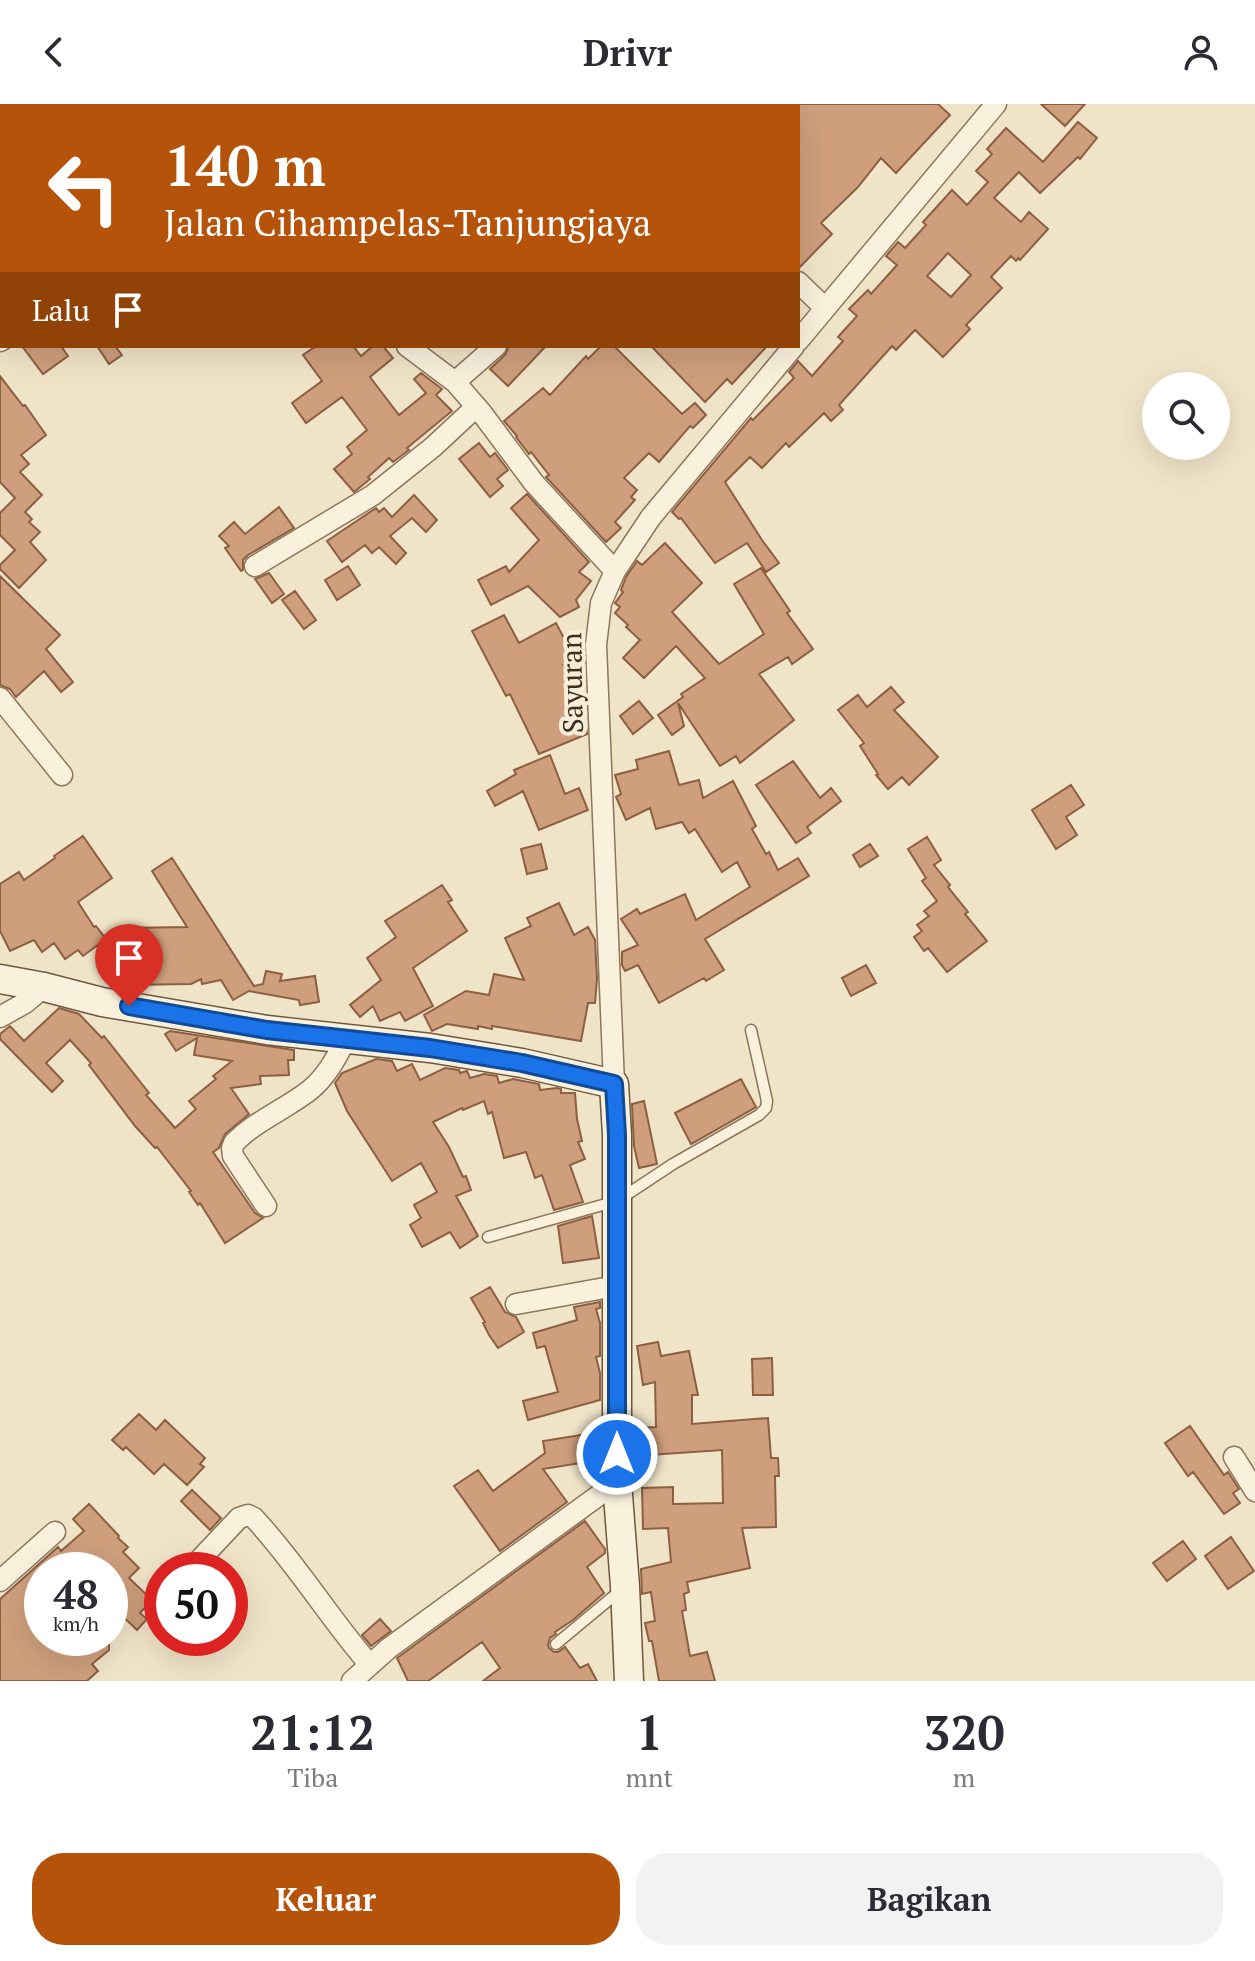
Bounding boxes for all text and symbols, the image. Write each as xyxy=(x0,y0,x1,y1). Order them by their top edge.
text: Drivr xyxy=(583,29,672,76)
icon: back xyxy=(32,30,76,74)
icon: person xyxy=(1179,30,1223,74)
text: 140 m xyxy=(164,128,326,202)
icon: left xyxy=(32,136,136,240)
text: Jalan Cihampelas-Tanjungjaya xyxy=(164,199,651,246)
icon: arrive xyxy=(106,288,150,332)
text: Lalu xyxy=(32,290,90,330)
map controls xyxy=(1142,372,1230,460)
button: search xyxy=(1142,372,1230,460)
street label: Sayuran xyxy=(552,632,591,734)
pin xyxy=(95,924,163,1006)
icon: arrive xyxy=(107,936,151,980)
position arrow xyxy=(575,1412,659,1496)
speed limit sign: 50 xyxy=(144,1552,248,1656)
text: 48 xyxy=(53,1567,99,1620)
text: km/h xyxy=(53,1610,99,1637)
text: 21:12 xyxy=(250,1700,375,1764)
text: 1 xyxy=(636,1700,663,1764)
text: 320 xyxy=(923,1700,1005,1764)
text: Tiba xyxy=(287,1760,338,1794)
text: mnt xyxy=(626,1760,673,1794)
text: m xyxy=(953,1760,975,1794)
button: Keluar xyxy=(32,1853,620,1945)
button: Bagikan xyxy=(636,1853,1223,1945)

